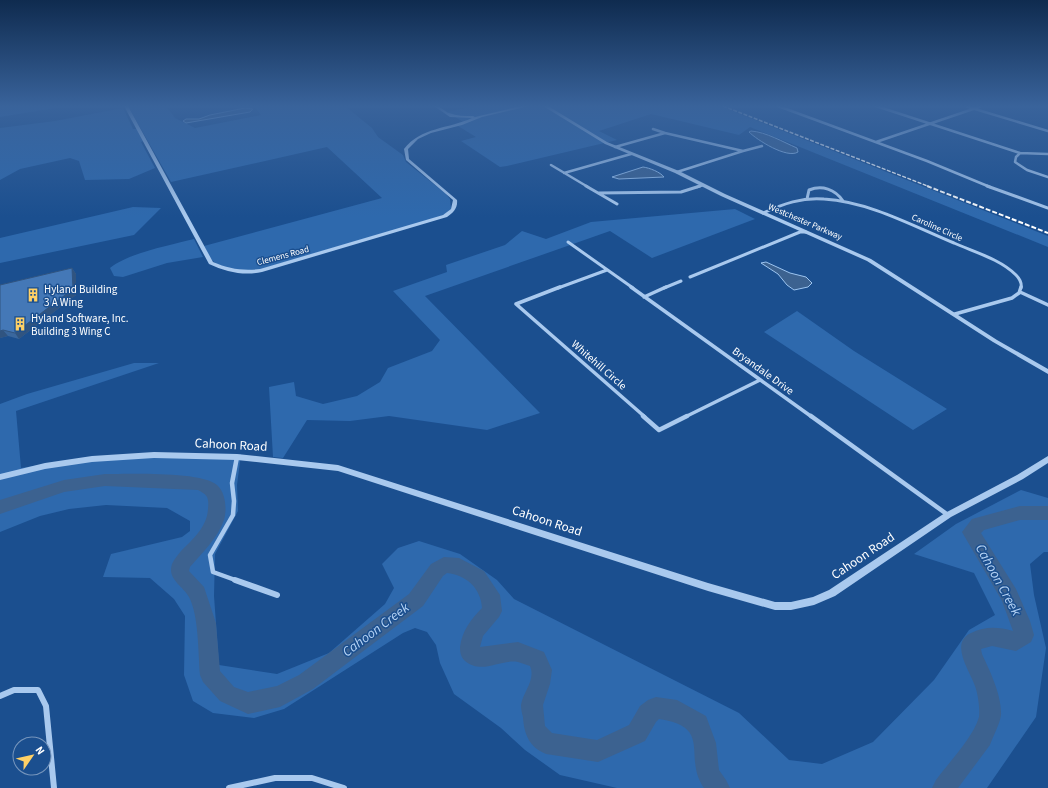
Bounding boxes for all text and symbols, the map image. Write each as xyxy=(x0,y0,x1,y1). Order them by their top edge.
street label: Westchester Parkway xyxy=(766,201,845,244)
street label: Caroline Circle xyxy=(909,211,965,245)
street label: Clemens Road xyxy=(255,243,311,269)
place label: Hyland Building 3 A Wing xyxy=(44,282,118,310)
building icon: Hyland Building 3 A Wing xyxy=(25,287,41,303)
place label: Hyland Software, Inc. Building 3 Wing C xyxy=(31,311,129,339)
building icon: Hyland Software, Inc. Building 3 Wing C xyxy=(12,316,28,332)
street label: Whitehill Circle xyxy=(568,337,630,394)
street label: Bryandale Drive xyxy=(729,343,797,399)
street label: Cahoon Road xyxy=(194,434,268,456)
street label: Cahoon Road xyxy=(510,501,584,541)
street label: Cahoon Road xyxy=(828,528,898,584)
water label: Cahoon Creek xyxy=(970,540,1026,620)
water label: Cahoon Creek xyxy=(338,598,414,662)
north arrow xyxy=(12,736,52,776)
text: N xyxy=(32,743,48,758)

